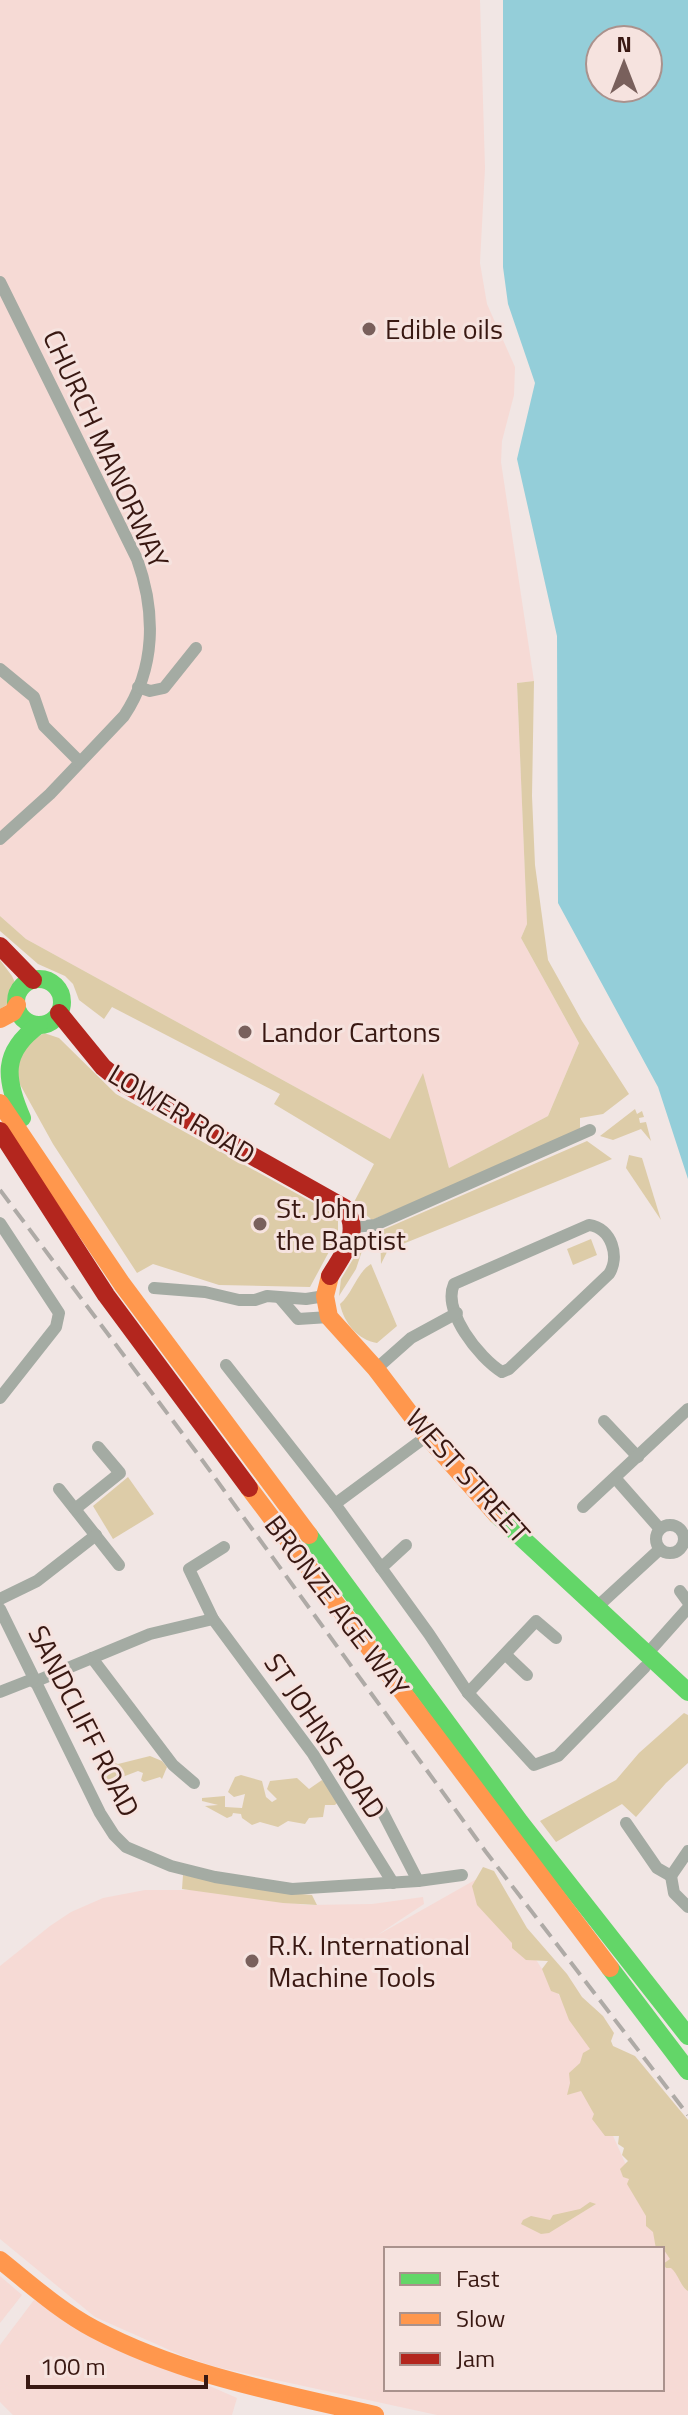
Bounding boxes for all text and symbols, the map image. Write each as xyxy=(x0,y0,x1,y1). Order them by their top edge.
north arrow xyxy=(584,24,664,104)
text: N xyxy=(616,27,632,61)
place label: Edible oils xyxy=(385,307,503,350)
marker: Edible oils xyxy=(360,320,378,338)
street label: CHURCH MANORWAY xyxy=(32,322,181,575)
place label: Landor Cartons xyxy=(261,1010,441,1053)
marker: Landor Cartons xyxy=(236,1023,254,1041)
street label: LOWER ROAD xyxy=(100,1053,264,1175)
place label: St. John the Baptist xyxy=(276,1186,406,1261)
marker: St. John the Baptist xyxy=(251,1215,269,1233)
street label: WEST STREET xyxy=(396,1398,541,1553)
street label: BRONZE AGE WAY xyxy=(255,1506,420,1706)
street label: SANDCLIFF ROAD xyxy=(18,1618,151,1824)
street label: ST JOHNS ROAD xyxy=(254,1644,397,1827)
place label: R.K. International Machine Tools xyxy=(268,1923,470,1998)
marker: R.K. International Machine Tools xyxy=(243,1952,261,1970)
legend xyxy=(384,2247,664,2391)
text: Fast xyxy=(456,2260,500,2296)
text: Slow xyxy=(456,2300,505,2336)
scale bar xyxy=(28,2339,206,2389)
text: Jam xyxy=(456,2340,495,2376)
text: 100 m xyxy=(40,2348,106,2384)

